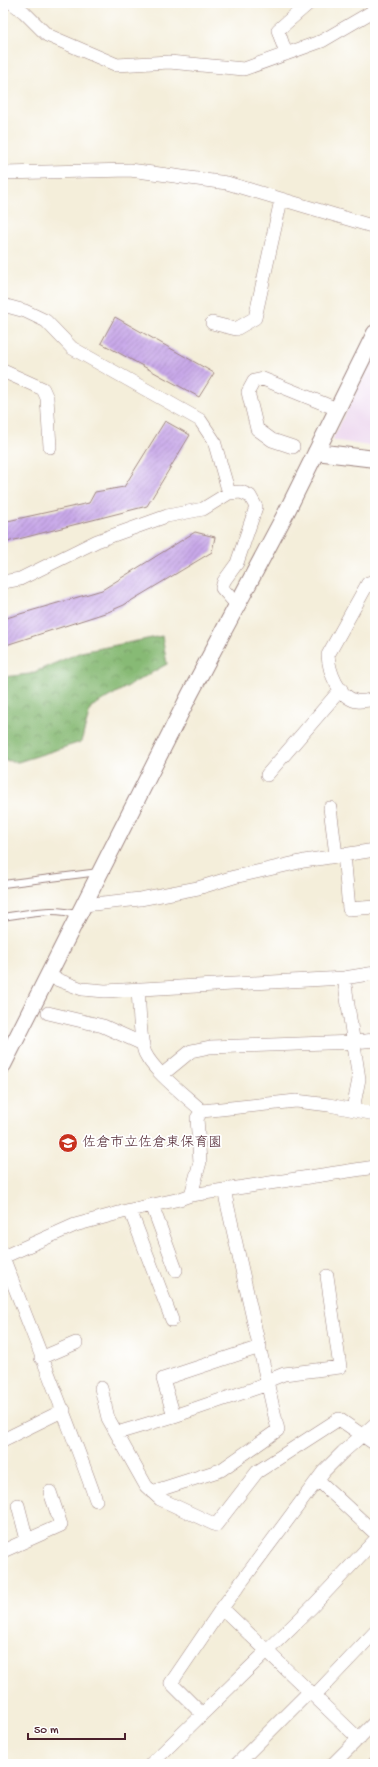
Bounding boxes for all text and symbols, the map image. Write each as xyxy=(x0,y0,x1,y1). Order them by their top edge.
school or university icon: 佐倉市立佐倉東保育園 xyxy=(57,1132,79,1154)
place label: 佐倉市立佐倉東保育園 xyxy=(82,1135,222,1152)
scale bar xyxy=(28,1715,125,1741)
text: 50 m xyxy=(34,1724,59,1738)

